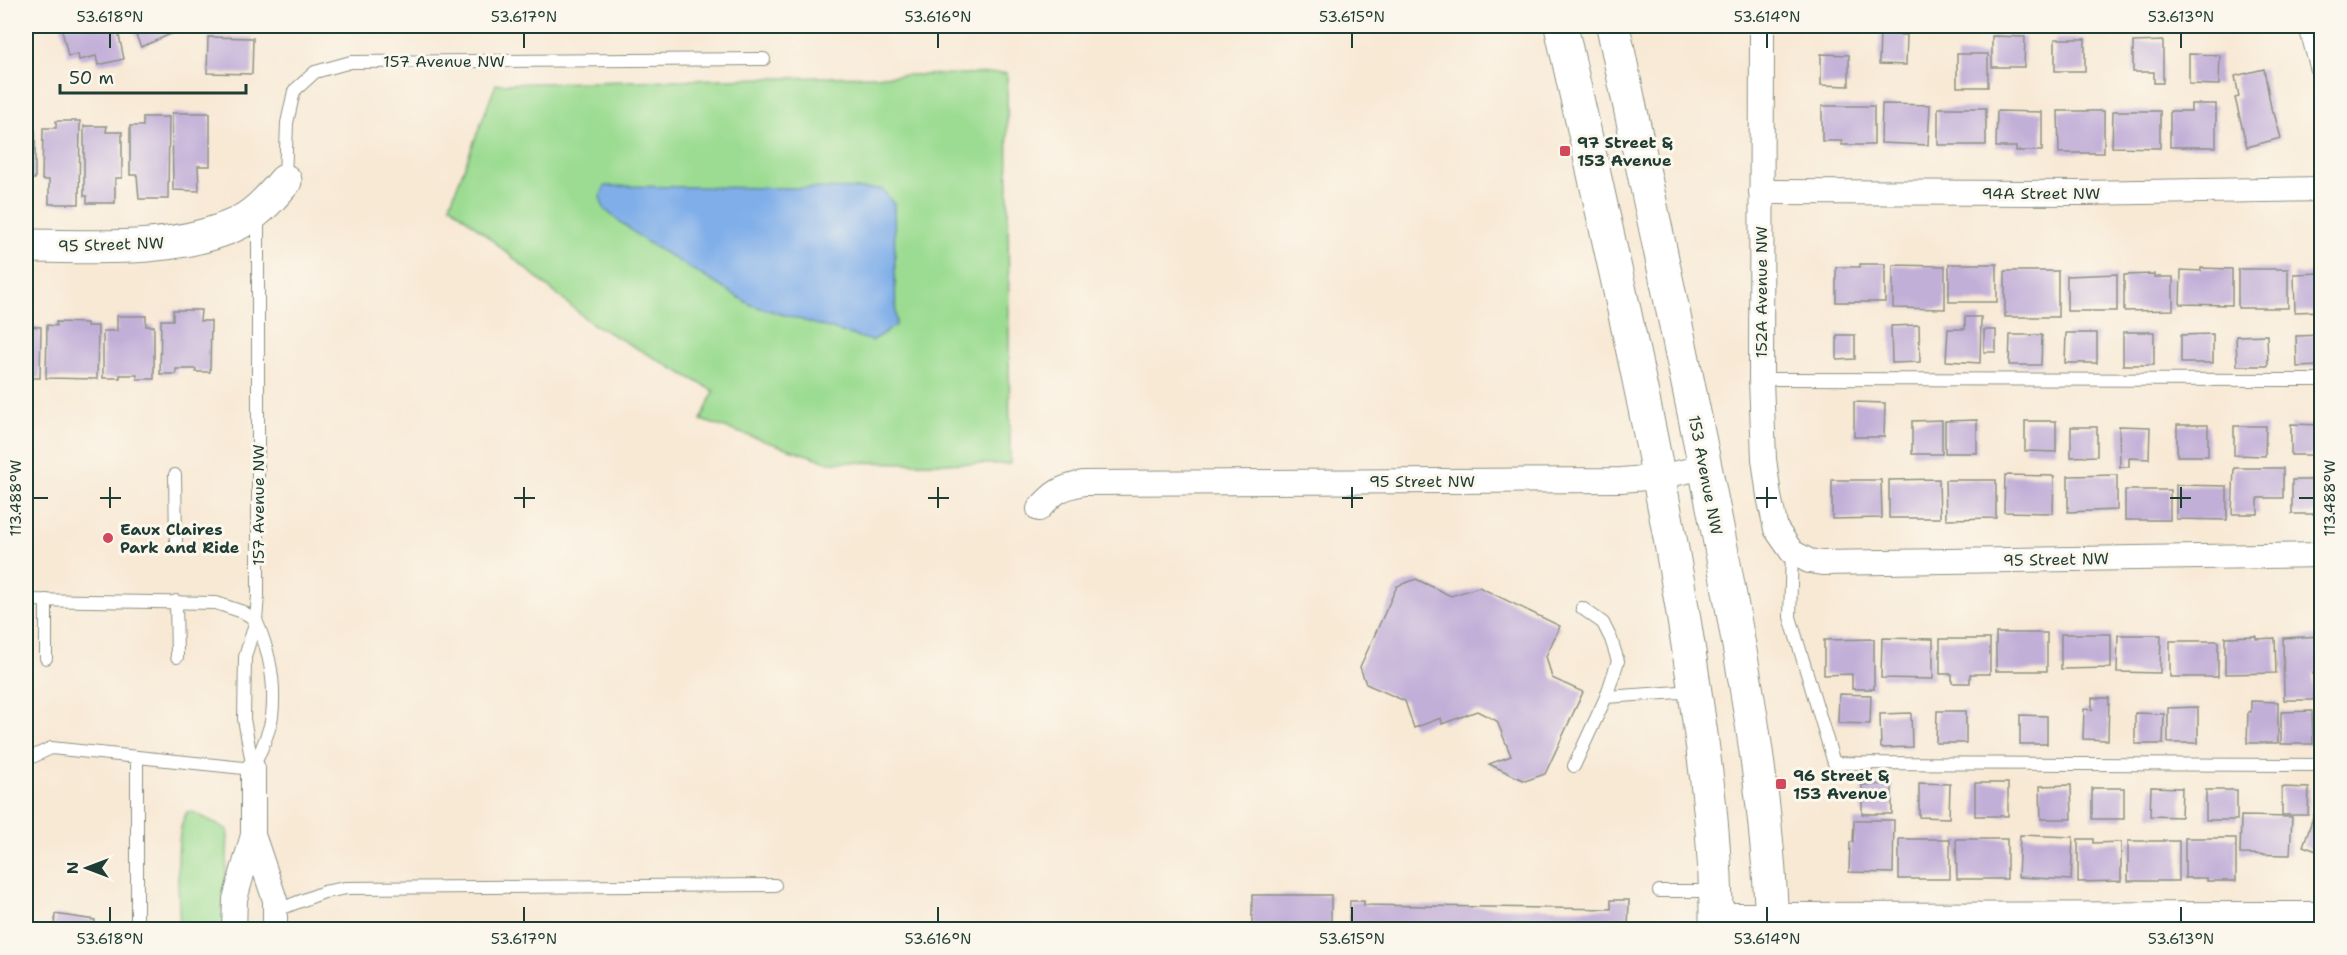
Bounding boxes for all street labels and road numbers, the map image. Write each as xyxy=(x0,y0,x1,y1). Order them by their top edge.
street label: 157 Avenue NW xyxy=(383,51,505,72)
street label: 94A Street NW xyxy=(1982,183,2100,204)
street label: 152A Avenue NW xyxy=(1751,226,1772,358)
street label: 95 Street NW xyxy=(58,232,164,257)
street label: 153 Avenue NW xyxy=(1684,413,1727,537)
street label: 157 Avenue NW xyxy=(248,444,269,566)
street label: 95 Street NW xyxy=(1369,471,1475,492)
street label: 95 Street NW xyxy=(2003,548,2109,571)

